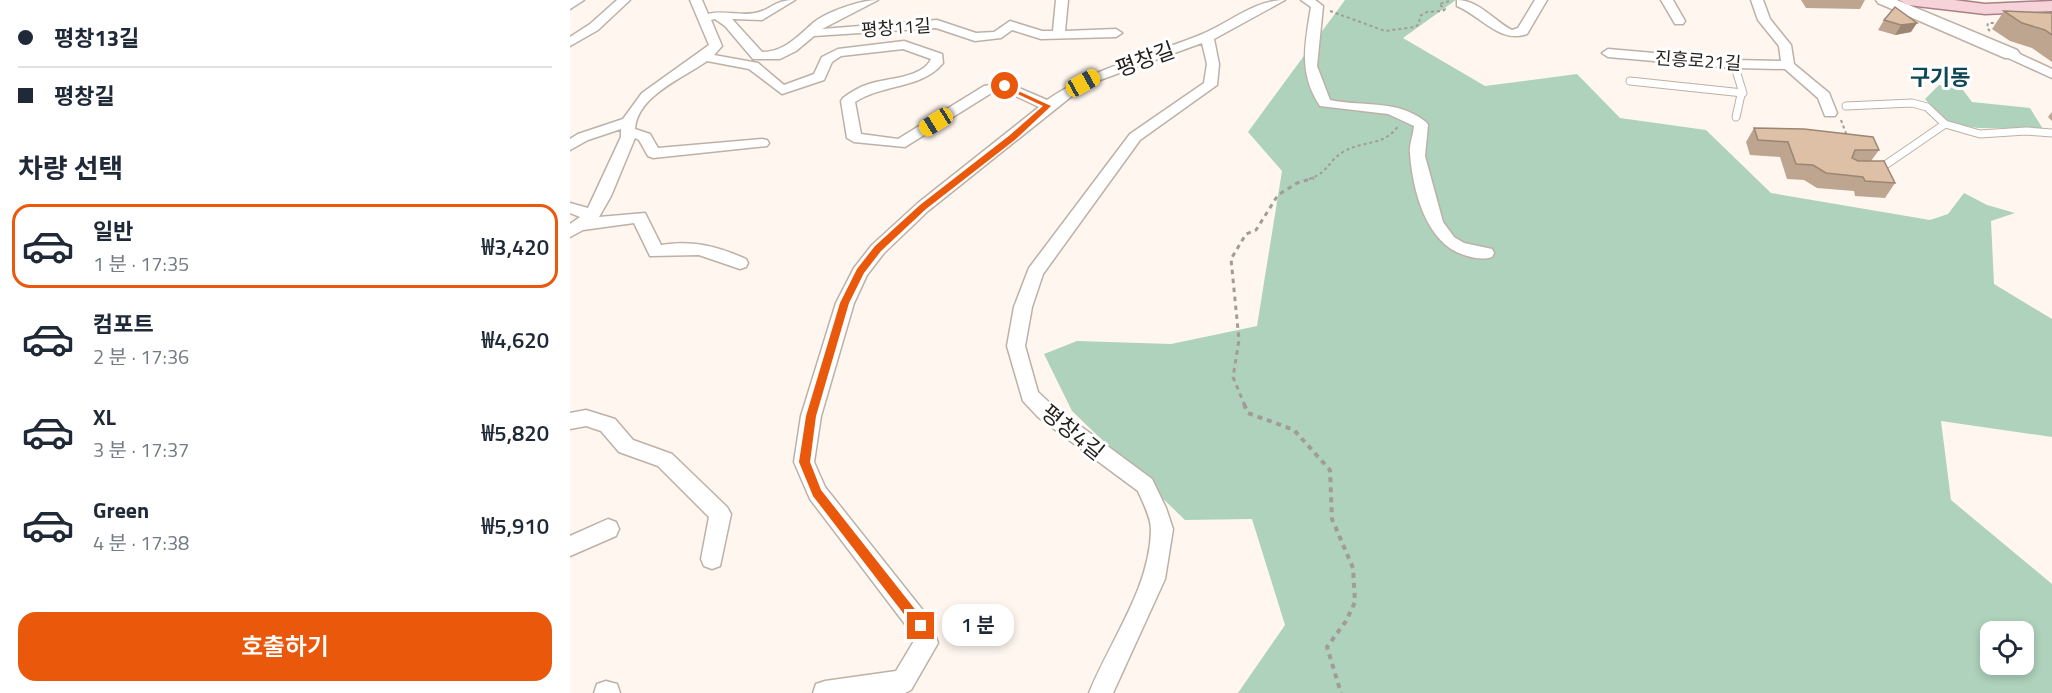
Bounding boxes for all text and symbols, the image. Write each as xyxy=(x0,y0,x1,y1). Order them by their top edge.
street label: 평창11길 xyxy=(860,12,932,43)
text: 평창13길 xyxy=(54,21,139,55)
street label: 평창길 xyxy=(1111,33,1179,85)
street label: 진흥로21길 xyxy=(1654,44,1742,77)
district label: 구기동 xyxy=(1910,60,1970,94)
car xyxy=(1063,66,1103,100)
route start xyxy=(991,72,1018,99)
text: 평창길 xyxy=(54,79,115,113)
car xyxy=(916,105,956,139)
text: 차량 선택 xyxy=(18,147,123,188)
text: 일반 xyxy=(93,214,133,248)
icon: car xyxy=(21,219,75,273)
text: ₩3,420 xyxy=(482,230,549,264)
text: 1 분 · 17:35 xyxy=(93,248,189,279)
text: 컴포트 xyxy=(93,307,154,341)
icon: car xyxy=(21,312,75,366)
text: ₩4,620 xyxy=(482,323,549,357)
text: 2 분 · 17:36 xyxy=(93,341,189,372)
street label: 평창4길 xyxy=(1034,396,1112,468)
text: XL xyxy=(93,400,116,434)
icon: car xyxy=(21,405,75,459)
text: ₩5,820 xyxy=(482,416,549,450)
text: 3 분 · 17:37 xyxy=(93,434,189,465)
text: Green xyxy=(93,493,149,527)
icon: car xyxy=(21,498,75,552)
text: ₩5,910 xyxy=(482,509,549,543)
text: 4 분 · 17:38 xyxy=(93,527,189,558)
callout: 1 분 xyxy=(942,605,1014,647)
text: 1 분 xyxy=(961,609,995,640)
button: 호출하기 xyxy=(18,612,552,681)
route end xyxy=(907,612,934,639)
map controls xyxy=(1980,621,2034,675)
button: locate xyxy=(1980,621,2034,675)

